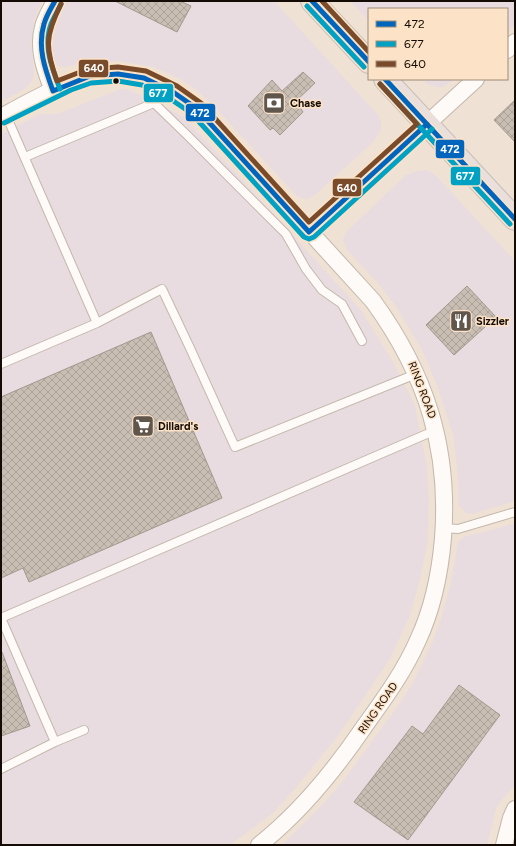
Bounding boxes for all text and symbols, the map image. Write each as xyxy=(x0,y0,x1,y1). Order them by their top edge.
legend xyxy=(368,8,508,80)
text: 472 xyxy=(404,17,425,31)
text: 677 xyxy=(404,37,424,51)
text: 640 xyxy=(404,57,426,71)
line badge: 640 xyxy=(78,59,109,78)
text: 640 xyxy=(84,62,104,75)
unlabelled marker xyxy=(111,76,121,86)
line badge: 677 xyxy=(143,83,174,103)
text: 677 xyxy=(149,87,167,100)
bank icon: Chase xyxy=(261,90,287,116)
place label: Chase xyxy=(290,97,321,110)
line badge: 472 xyxy=(185,103,216,122)
text: 472 xyxy=(190,107,210,120)
line badge: 472 xyxy=(435,139,465,159)
text: 472 xyxy=(440,143,460,156)
line badge: 677 xyxy=(450,166,481,186)
text: 677 xyxy=(456,170,474,183)
line badge: 640 xyxy=(332,178,362,197)
text: 640 xyxy=(337,182,357,195)
restaurant icon: Sizzler xyxy=(448,308,474,334)
place label: Sizzler xyxy=(476,315,510,328)
street label: RING ROAD xyxy=(405,360,439,421)
supermarket icon: Dillard's xyxy=(130,413,156,439)
place label: Dillard's xyxy=(158,420,198,433)
street label: RING ROAD xyxy=(355,679,401,736)

